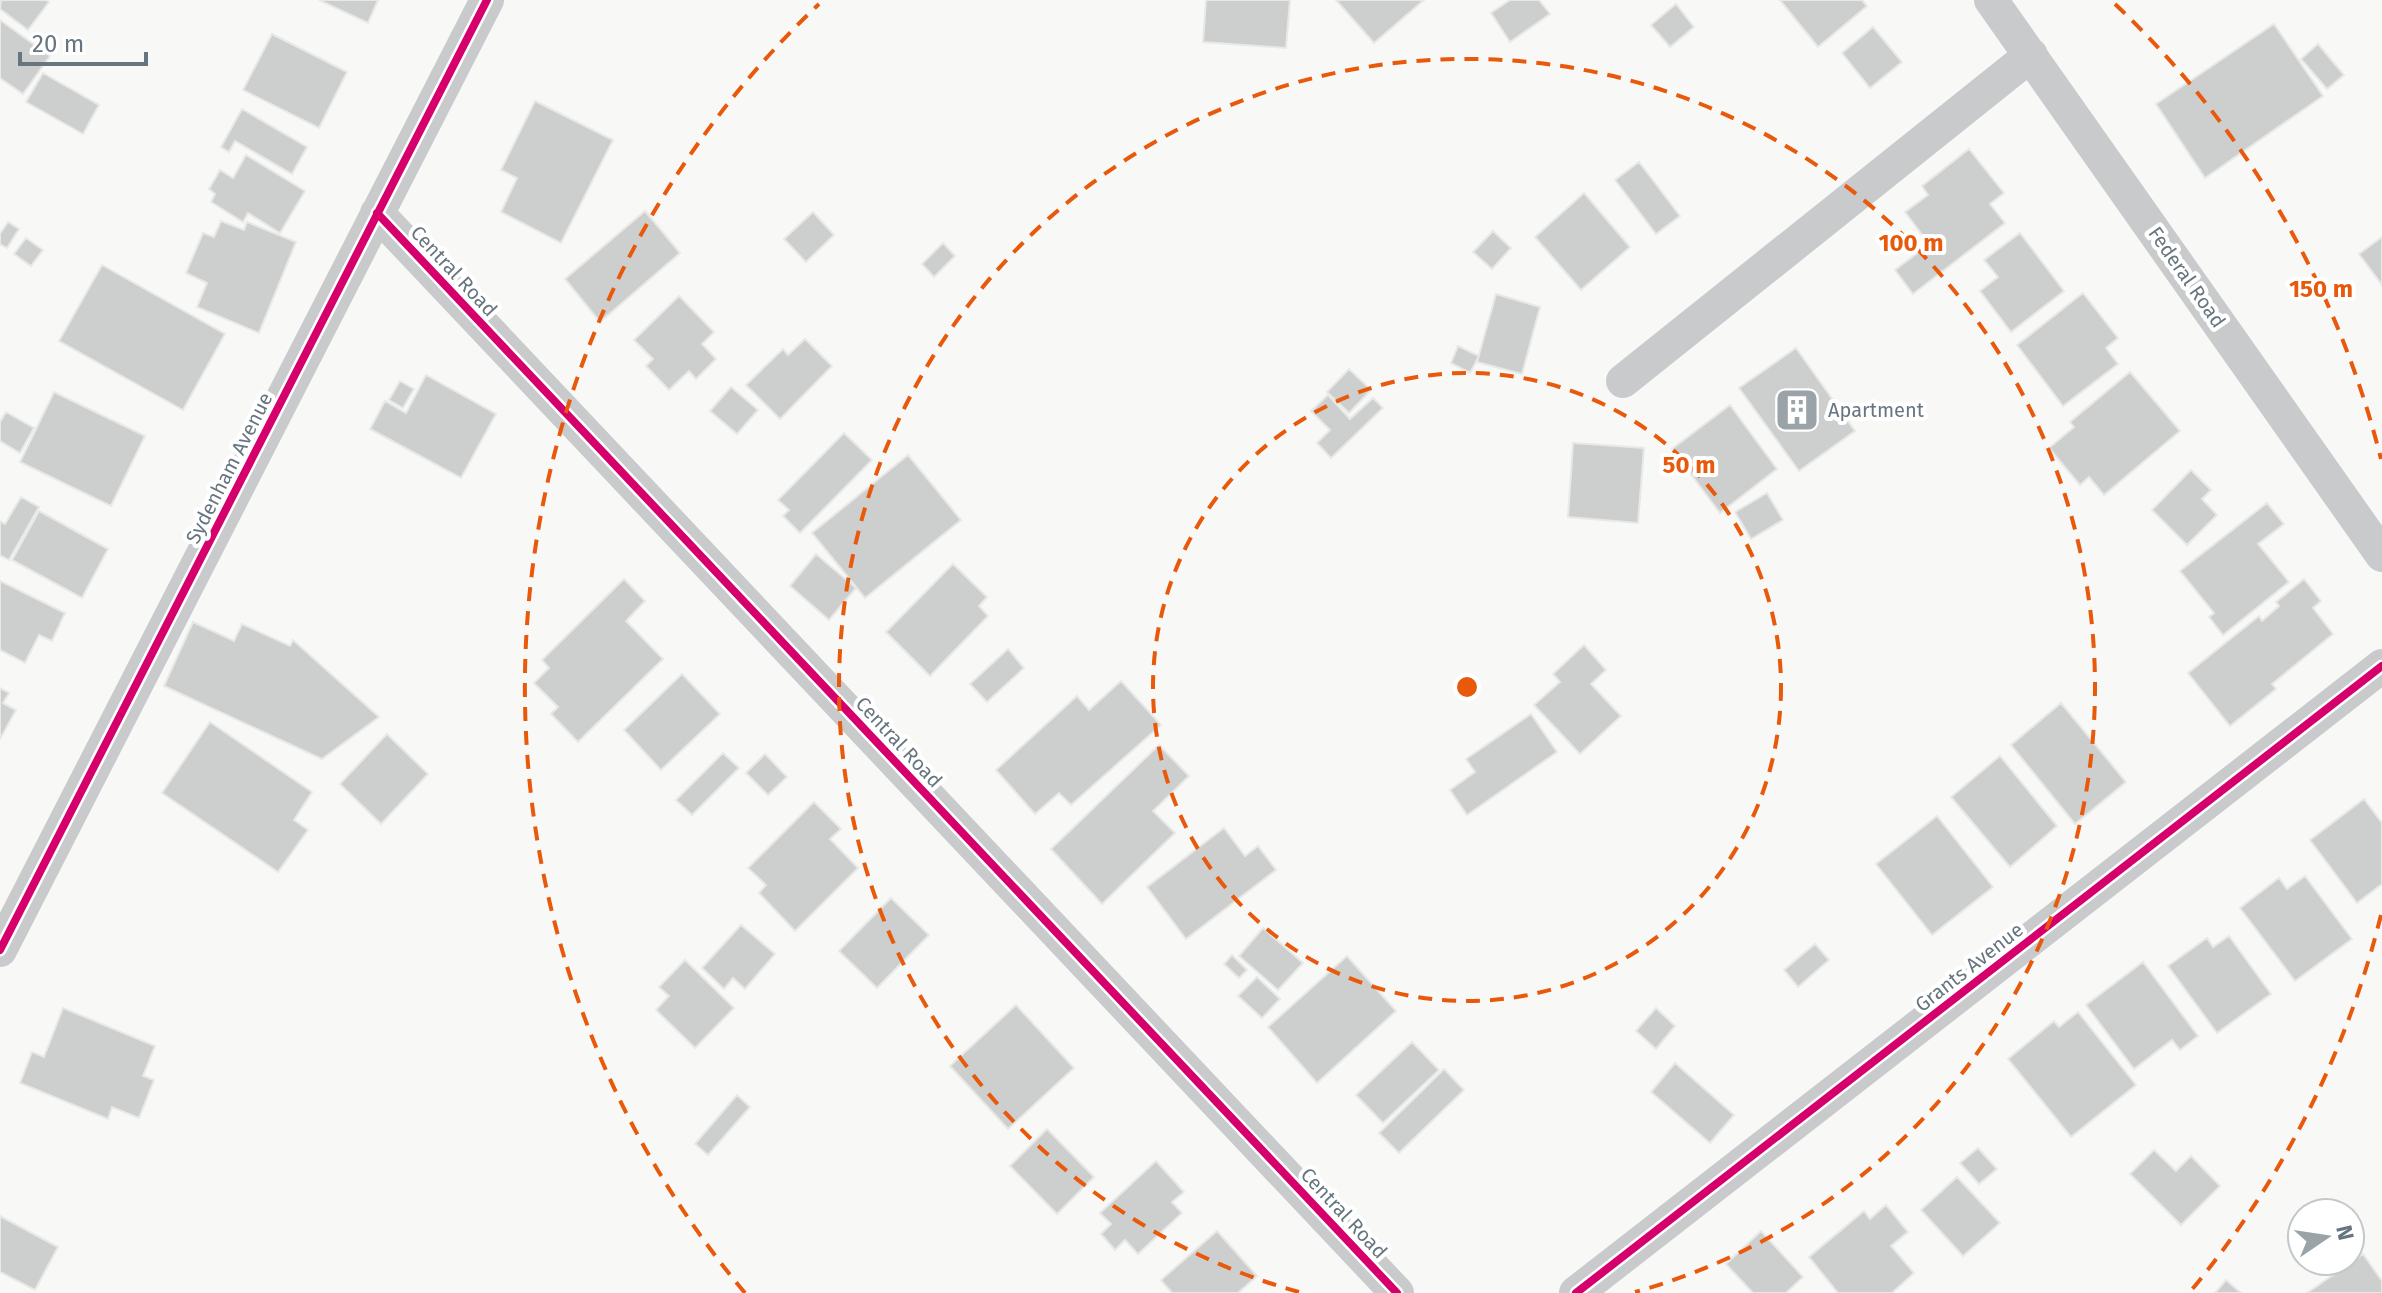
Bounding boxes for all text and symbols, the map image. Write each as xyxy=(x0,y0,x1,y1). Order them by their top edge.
scale bar xyxy=(20,16,146,66)
text: 20 m xyxy=(32,30,84,58)
street label: Central Road xyxy=(406,221,502,321)
street label: Federal Road xyxy=(2143,222,2231,332)
text: 100 m xyxy=(1878,229,1944,257)
text: 150 m xyxy=(2289,275,2353,303)
building icon: Apartment xyxy=(1773,386,1821,434)
street label: Sydenham Avenue xyxy=(181,388,277,548)
place label: Apartment xyxy=(1828,398,1925,422)
text: 50 m xyxy=(1663,451,1715,479)
centre of rings xyxy=(1453,673,1481,701)
street label: Central Road xyxy=(851,692,947,792)
street label: Grants Avenue xyxy=(1910,917,2028,1017)
street label: Central Road xyxy=(1296,1163,1392,1263)
north arrow xyxy=(2286,1197,2366,1277)
text: N xyxy=(2330,1222,2360,1243)

